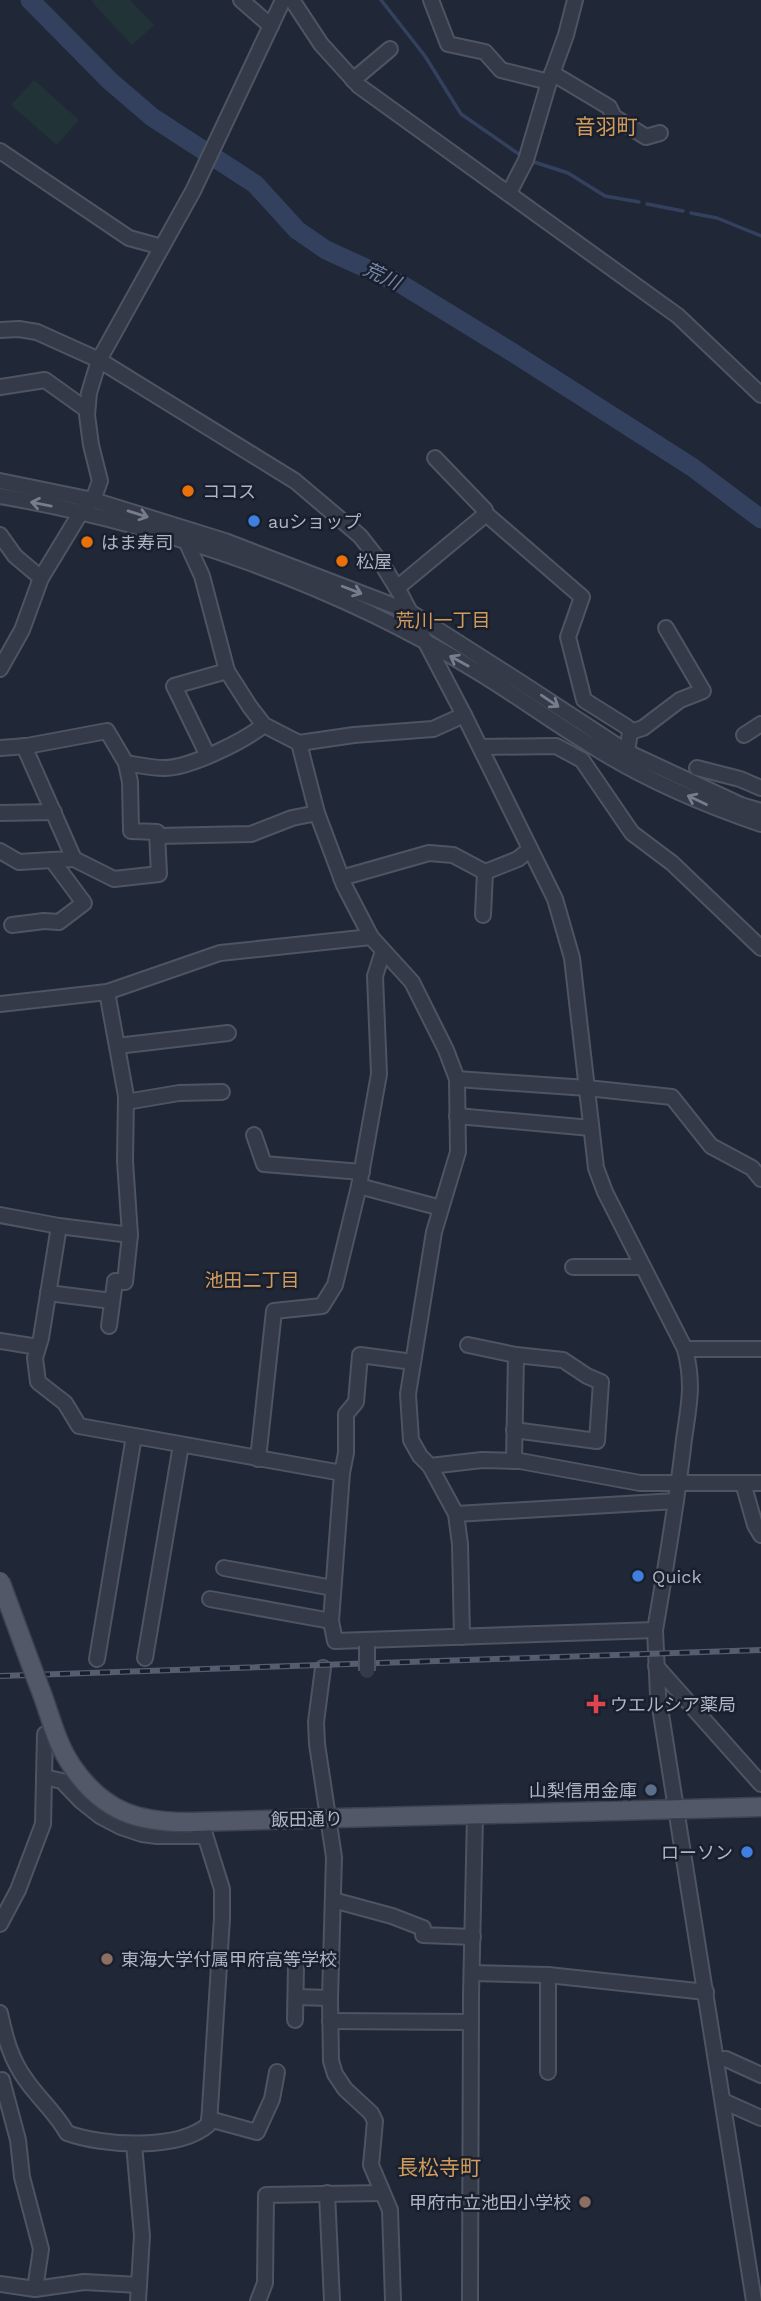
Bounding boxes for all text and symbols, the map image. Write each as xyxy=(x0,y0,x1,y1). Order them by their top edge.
district label: 音羽町 xyxy=(575,114,638,139)
water label: 荒川 xyxy=(360,258,406,295)
place label: ココス xyxy=(202,481,256,502)
marker: ココス xyxy=(180,483,196,499)
one-way arrow xyxy=(30,496,53,510)
one-way arrow xyxy=(127,508,149,521)
place label: auショップ xyxy=(268,511,361,532)
marker: auショップ xyxy=(246,513,262,529)
place label: はま寿司 xyxy=(101,532,173,553)
marker: はま寿司 xyxy=(79,534,95,550)
place label: 松屋 xyxy=(356,551,392,572)
marker: 松屋 xyxy=(334,553,350,569)
one-way arrow xyxy=(341,584,363,597)
district label: 荒川一丁目 xyxy=(395,609,491,632)
one-way arrow xyxy=(449,654,470,667)
one-way arrow xyxy=(539,694,559,708)
one-way arrow xyxy=(687,792,708,806)
district label: 池田二丁目 xyxy=(204,1269,300,1292)
place label: Quick xyxy=(652,1566,702,1587)
marker: Quick xyxy=(630,1568,646,1584)
place label: ウエルシア薬局 xyxy=(610,1694,736,1715)
marker: ウエルシア薬局 xyxy=(588,1696,604,1712)
place label: 山梨信用金庫 xyxy=(529,1780,637,1801)
marker: 山梨信用金庫 xyxy=(643,1782,659,1798)
street label: 飯田通り xyxy=(271,1808,343,1830)
place label: ローソン xyxy=(661,1842,733,1863)
marker: ローソン xyxy=(739,1844,755,1860)
place label: 東海大学付属甲府高等学校 xyxy=(121,1949,337,1970)
marker: 東海大学付属甲府高等学校 xyxy=(99,1951,115,1967)
district label: 長松寺町 xyxy=(397,2155,481,2180)
place label: 甲府市立池田小学校 xyxy=(409,2192,571,2213)
marker: 甲府市立池田小学校 xyxy=(577,2194,593,2210)

